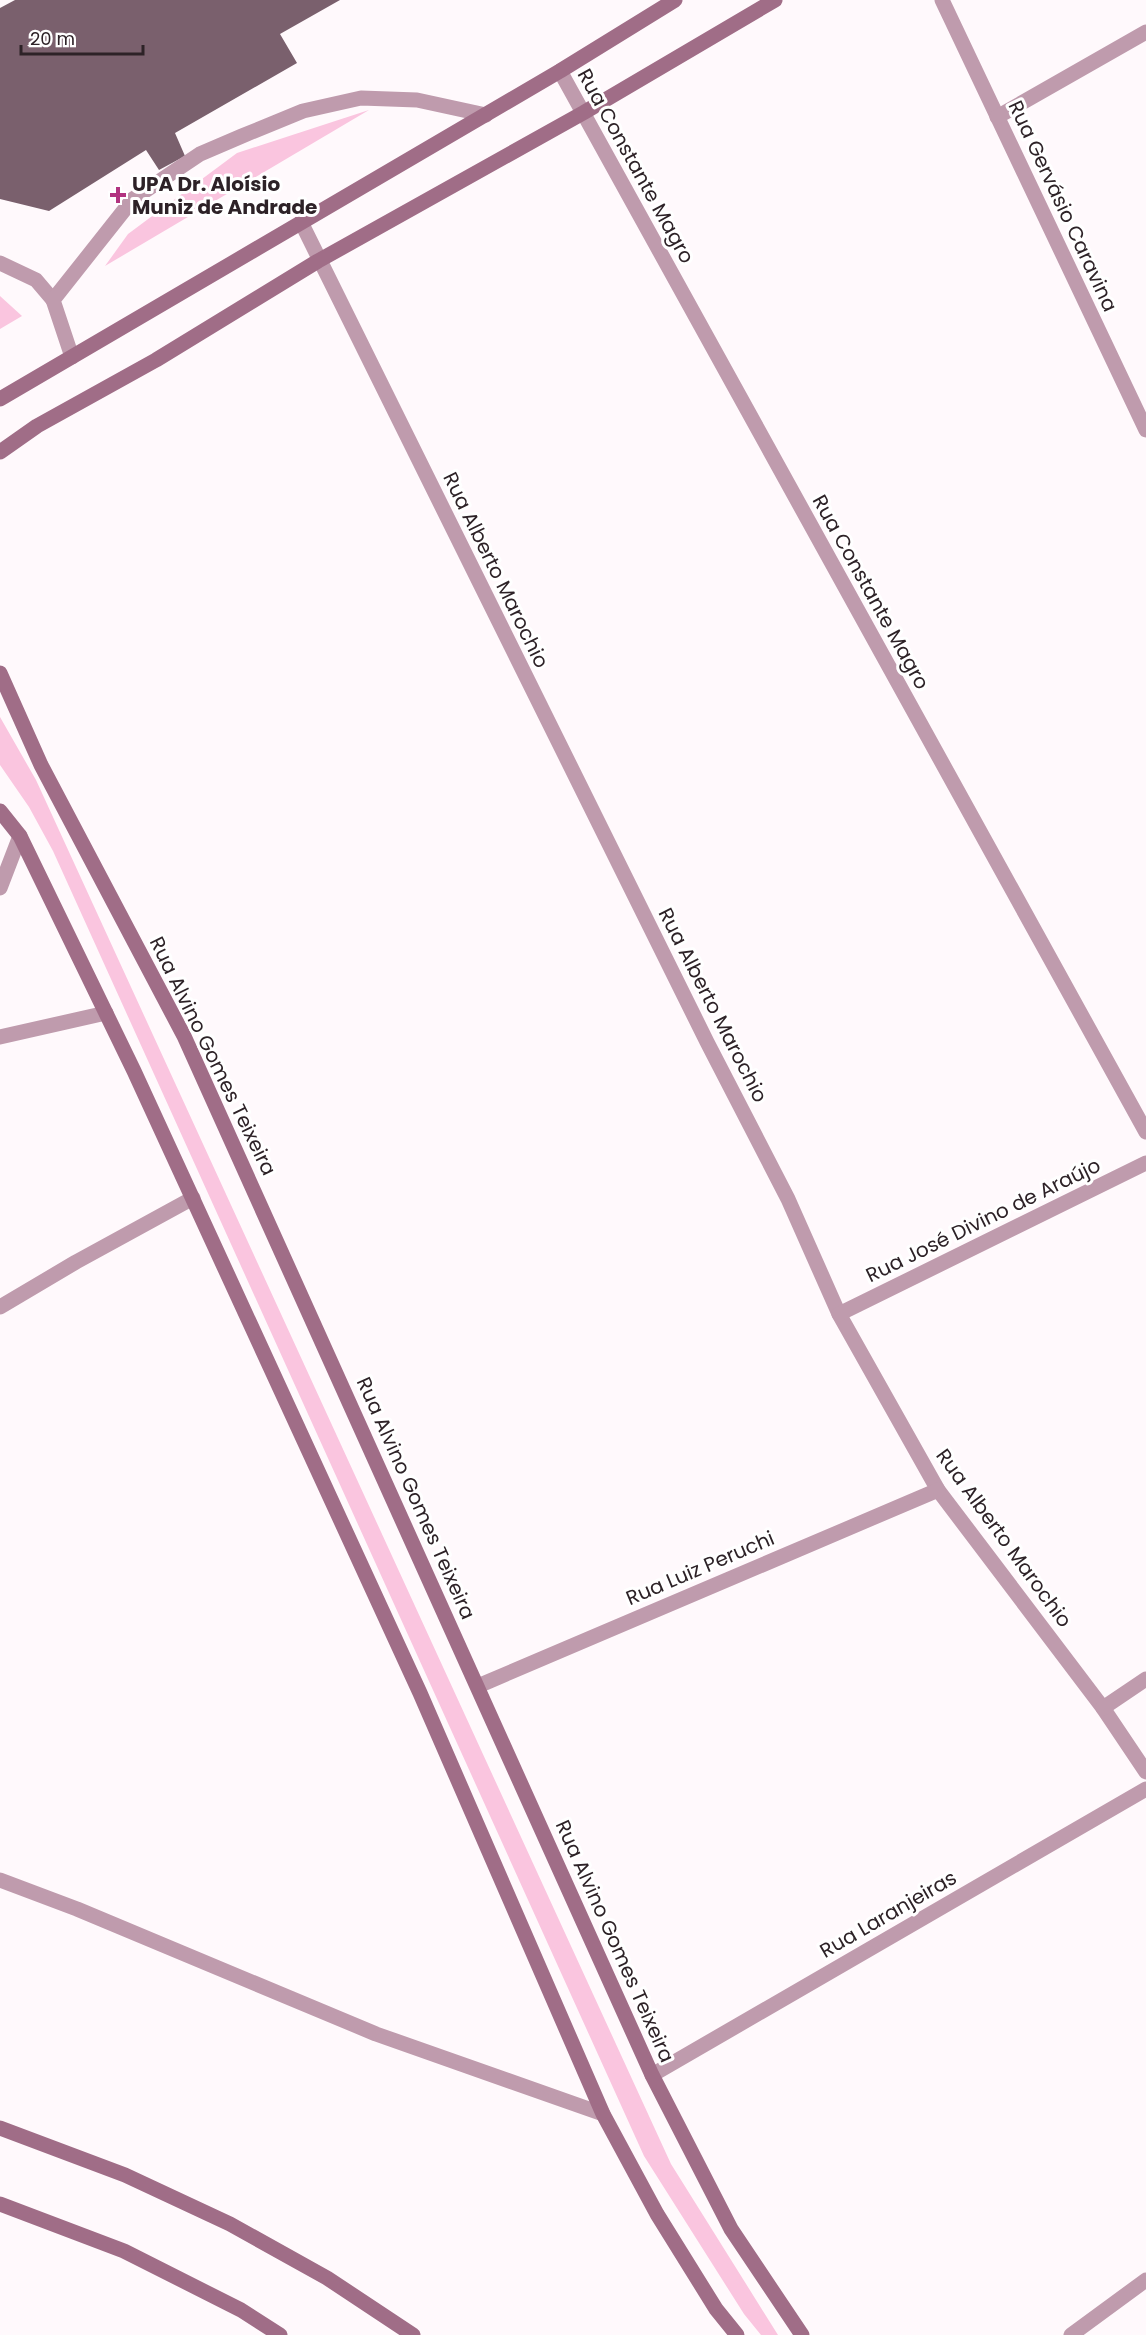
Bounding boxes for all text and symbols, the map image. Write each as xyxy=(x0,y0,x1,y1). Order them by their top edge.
scale bar xyxy=(21,18,142,56)
text: 20 m xyxy=(30,26,75,51)
street label: Rua Constante Magro xyxy=(571,64,701,268)
street label: Rua Gervásio Caravina xyxy=(1002,96,1124,316)
place label: UPA Dr. Aloísio Muniz de Andrade xyxy=(132,170,317,221)
marker: UPA Dr. Aloísio Muniz de Andrade xyxy=(109,186,127,204)
street label: Rua Alberto Marochio xyxy=(436,467,556,673)
street label: Rua Constante Magro xyxy=(806,490,936,694)
street label: Rua Alberto Marochio xyxy=(652,903,774,1107)
street label: Rua Alvino Gomes Teixeira xyxy=(143,932,283,1180)
street label: Rua José Divino de Araújo xyxy=(861,1151,1105,1289)
street label: Rua Alvino Gomes Teixeira xyxy=(350,1372,482,1624)
street label: Rua Alberto Marochio xyxy=(930,1443,1078,1633)
street label: Rua Luiz Peruchi xyxy=(621,1524,779,1612)
street label: Rua Alvino Gomes Teixeira xyxy=(549,1815,681,2067)
street label: Rua Laranjeiras xyxy=(815,1864,961,1964)

